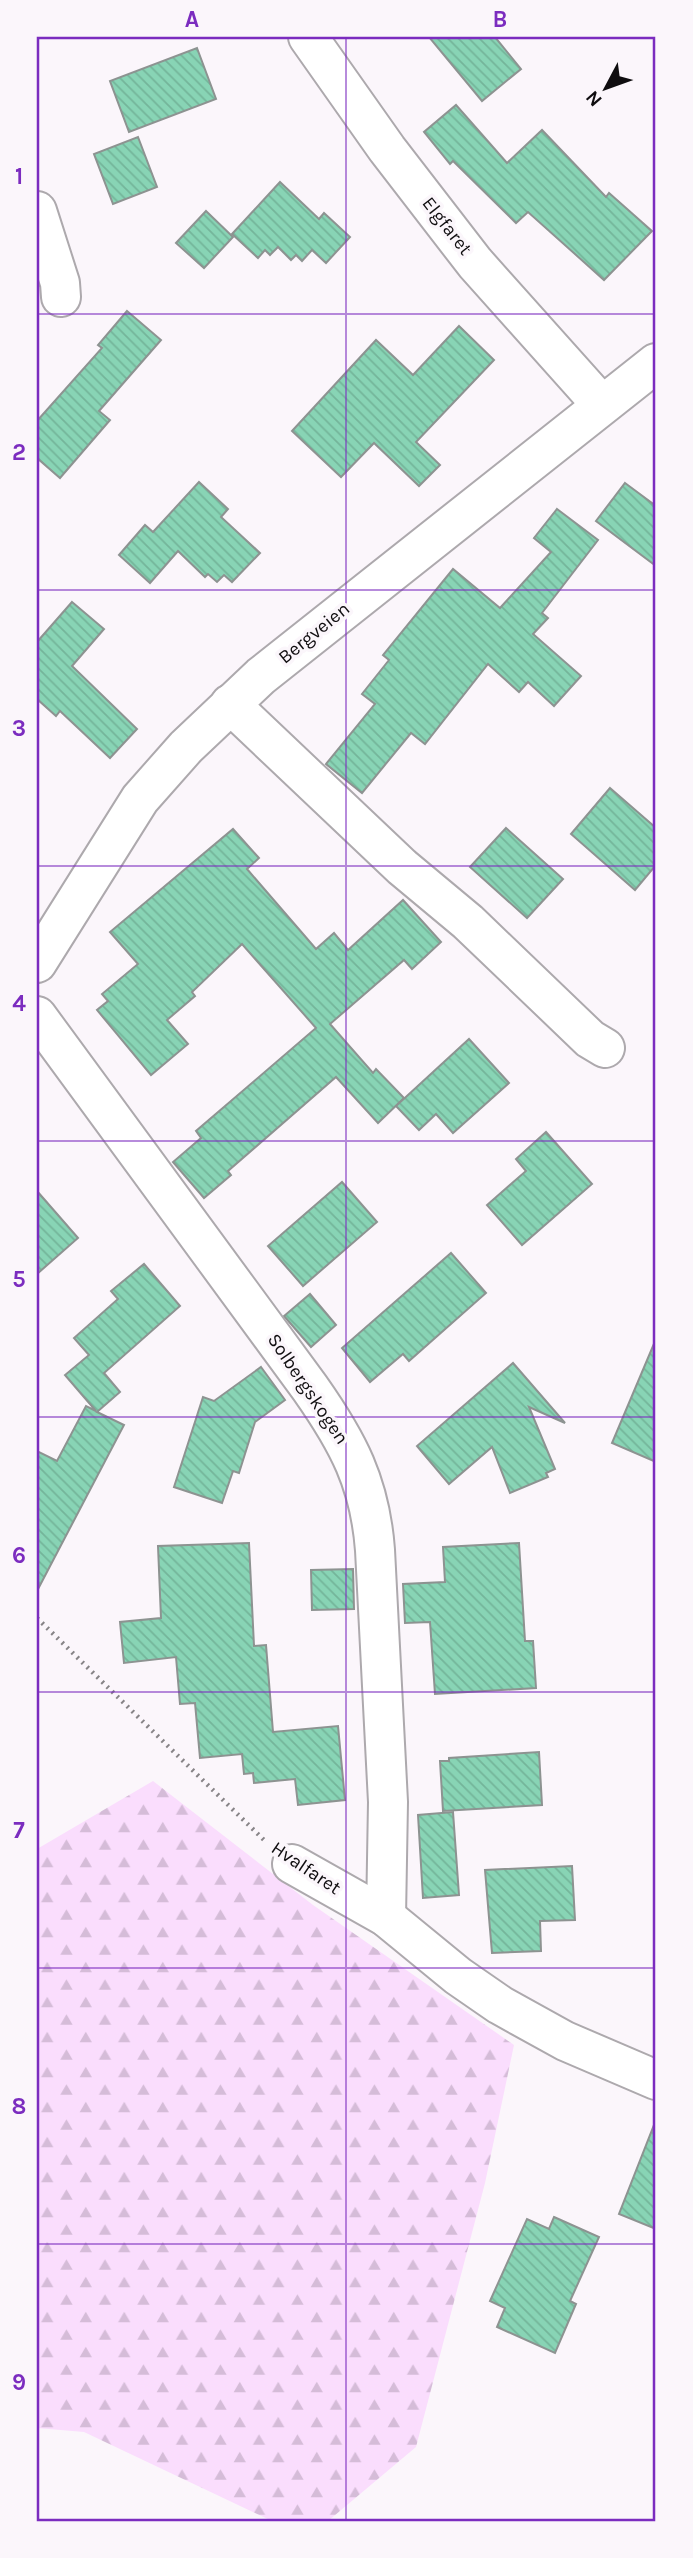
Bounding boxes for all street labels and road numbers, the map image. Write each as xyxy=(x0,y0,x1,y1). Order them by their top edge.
street label: Elgfaret xyxy=(418,193,476,259)
street label: Bergveien xyxy=(274,598,354,668)
street label: Solbergskogen xyxy=(263,1330,353,1448)
street label: Hvalfaret xyxy=(267,1837,345,1899)

